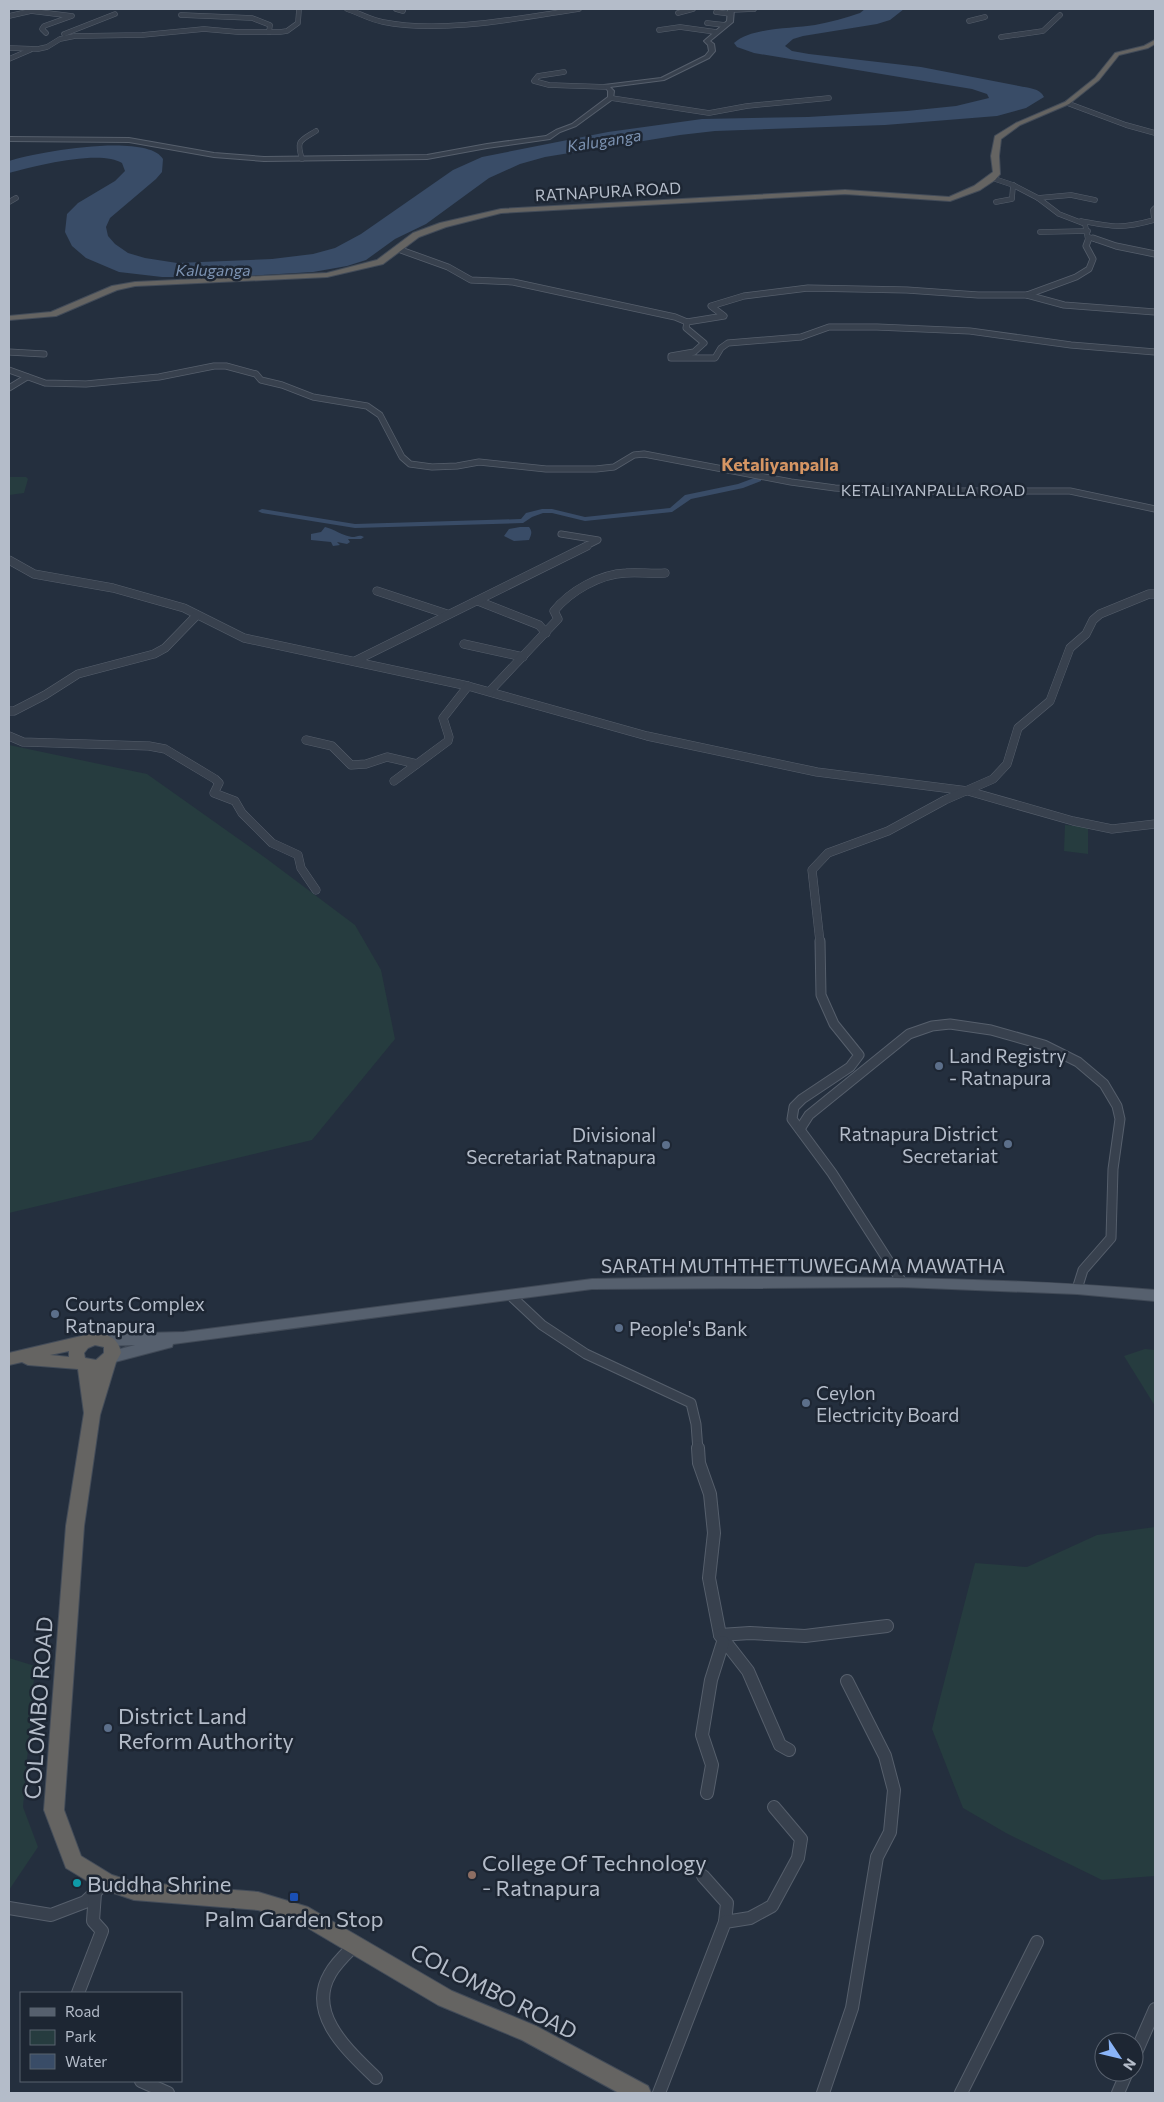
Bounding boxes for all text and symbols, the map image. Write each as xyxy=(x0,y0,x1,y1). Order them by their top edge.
water label: Kaluganga xyxy=(565,125,643,155)
street label: RATNAPURA ROAD xyxy=(535,178,681,204)
water label: Kaluganga xyxy=(175,260,251,279)
district label: Ketaliyanpalla xyxy=(721,453,839,475)
street label: KETALIYANPALLA ROAD xyxy=(841,480,1025,499)
place label: Land Registry - Ratnapura xyxy=(949,1044,1067,1089)
marker: Land Registry - Ratnapura xyxy=(933,1060,945,1072)
place label: Ratnapura District Secretariat xyxy=(839,1122,998,1167)
place label: Divisional Secretariat Ratnapura xyxy=(466,1123,656,1168)
marker: Ratnapura District Secretariat xyxy=(1002,1138,1014,1150)
marker: Divisional Secretariat Ratnapura xyxy=(660,1139,672,1151)
street label: SARATH MUTHTHETTUWEGAMA MAWATHA xyxy=(601,1254,1005,1277)
place label: Courts Complex Ratnapura xyxy=(65,1292,205,1337)
marker: Courts Complex Ratnapura xyxy=(49,1308,61,1320)
place label: People's Bank xyxy=(629,1317,748,1340)
marker: People's Bank xyxy=(613,1322,625,1334)
place label: Ceylon Electricity Board xyxy=(816,1381,959,1426)
marker: Ceylon Electricity Board xyxy=(800,1397,812,1409)
street label: COLOMBO ROAD xyxy=(18,1616,58,1800)
place label: District Land Reform Authority xyxy=(118,1702,294,1754)
marker: District Land Reform Authority xyxy=(102,1722,114,1734)
place label: College Of Technology - Ratnapura xyxy=(482,1849,707,1901)
marker: College Of Technology - Ratnapura xyxy=(466,1869,478,1881)
place label: Buddha Shrine xyxy=(87,1870,231,1897)
marker: Buddha Shrine xyxy=(71,1877,83,1889)
marker: Palm Garden Stop xyxy=(288,1891,300,1903)
place label: Palm Garden Stop xyxy=(204,1905,384,1932)
street label: COLOMBO ROAD xyxy=(406,1937,582,2045)
legend xyxy=(20,1992,182,2082)
text: Road xyxy=(65,2002,100,2020)
text: Park xyxy=(65,2027,96,2045)
north arrow xyxy=(1094,2032,1144,2082)
text: Water xyxy=(65,2052,107,2070)
text: N xyxy=(1120,2056,1140,2074)

